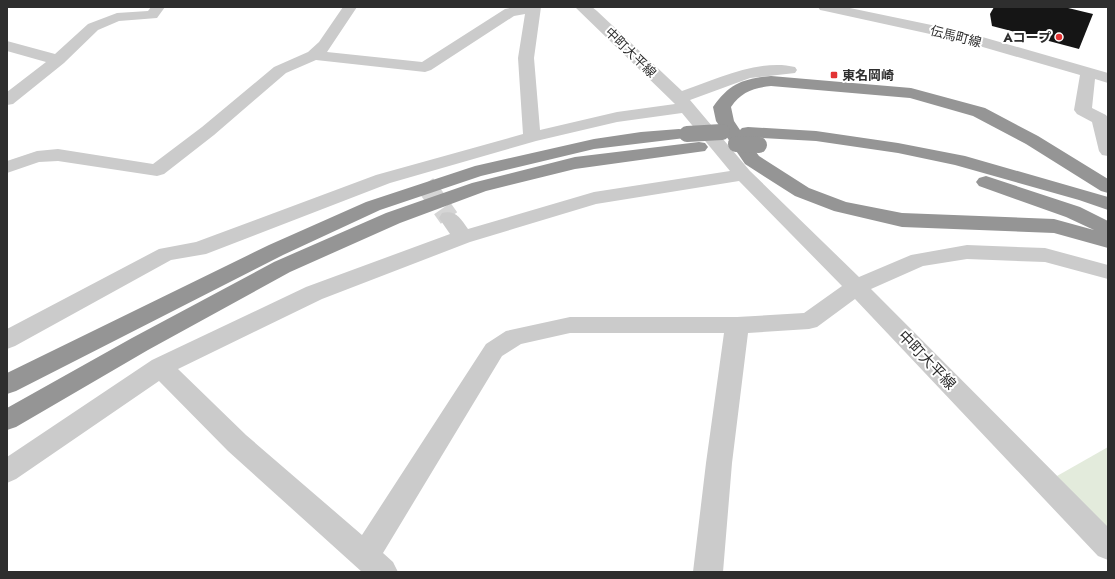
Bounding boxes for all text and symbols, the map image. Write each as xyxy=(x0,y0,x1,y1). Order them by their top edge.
street label: 伝馬町線 xyxy=(928,21,983,52)
street label: 中町大平線 xyxy=(601,23,661,82)
place label: Aコープ xyxy=(1002,28,1051,47)
marker: Aコープ xyxy=(1054,32,1064,42)
place label: 東名岡崎 xyxy=(842,66,894,85)
marker: 東名岡崎 xyxy=(829,70,839,80)
street label: 中町大平線 xyxy=(893,325,961,395)

